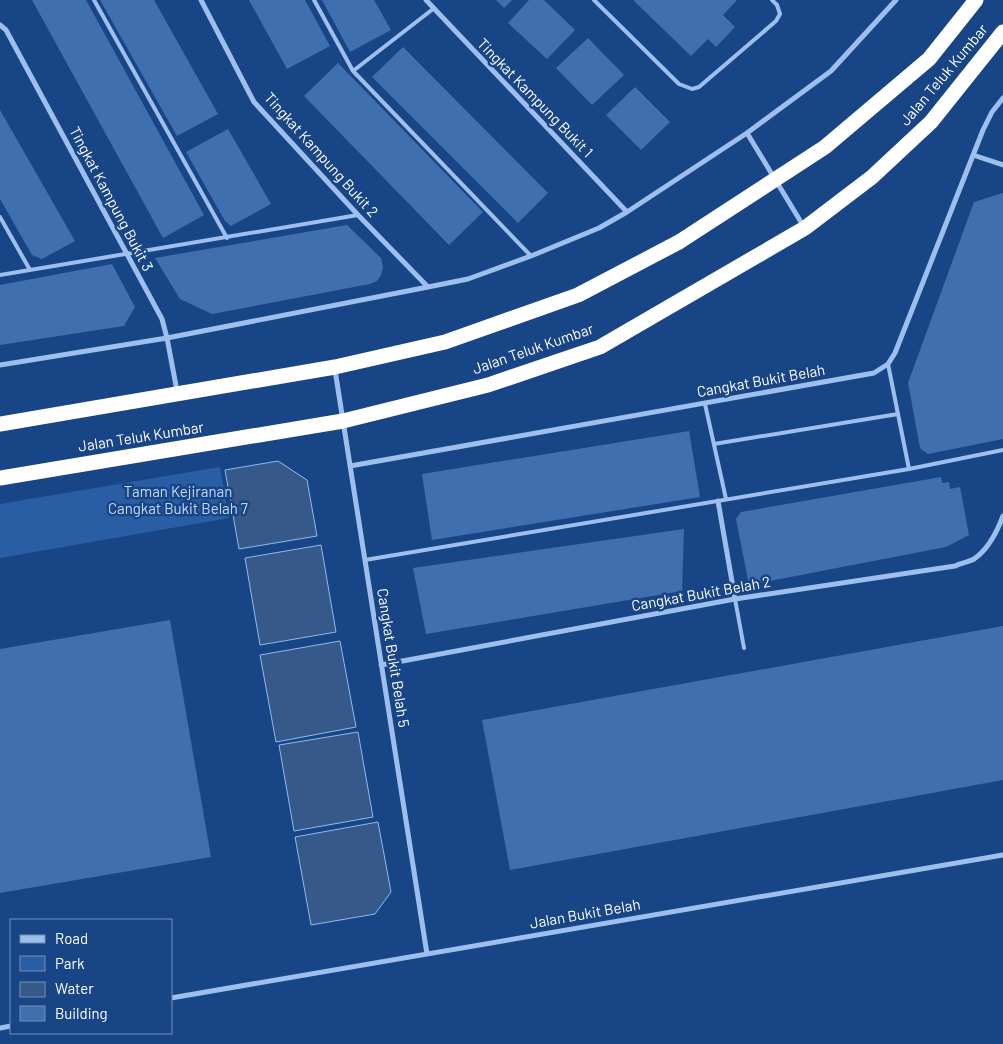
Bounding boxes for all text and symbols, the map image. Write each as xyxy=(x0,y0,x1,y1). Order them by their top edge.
street label: Jalan Teluk Kumbar xyxy=(896,20,991,129)
street label: Tingkat Kampung Bukit 1 xyxy=(474,34,597,161)
street label: Tingkat Kampung Bukit 2 xyxy=(261,88,382,220)
street label: Tingkat Kampung Bukit 3 xyxy=(66,123,158,274)
street label: Jalan Teluk Kumbar xyxy=(470,319,596,377)
street label: Cangkat Bukit Belah xyxy=(695,360,826,400)
street label: Jalan Teluk Kumbar xyxy=(77,417,205,455)
park label: Taman Kejiranan Cangkat Bukit Belah 7 xyxy=(108,482,248,517)
street label: Cangkat Bukit Belah 2 xyxy=(630,572,772,614)
street label: Cangkat Bukit Belah 5 xyxy=(374,587,414,729)
street label: Jalan Bukit Belah xyxy=(528,894,642,932)
legend xyxy=(10,919,172,1034)
text: Road xyxy=(55,929,88,947)
text: Park xyxy=(55,954,85,972)
text: Water xyxy=(55,979,94,997)
text: Building xyxy=(55,1004,108,1022)

